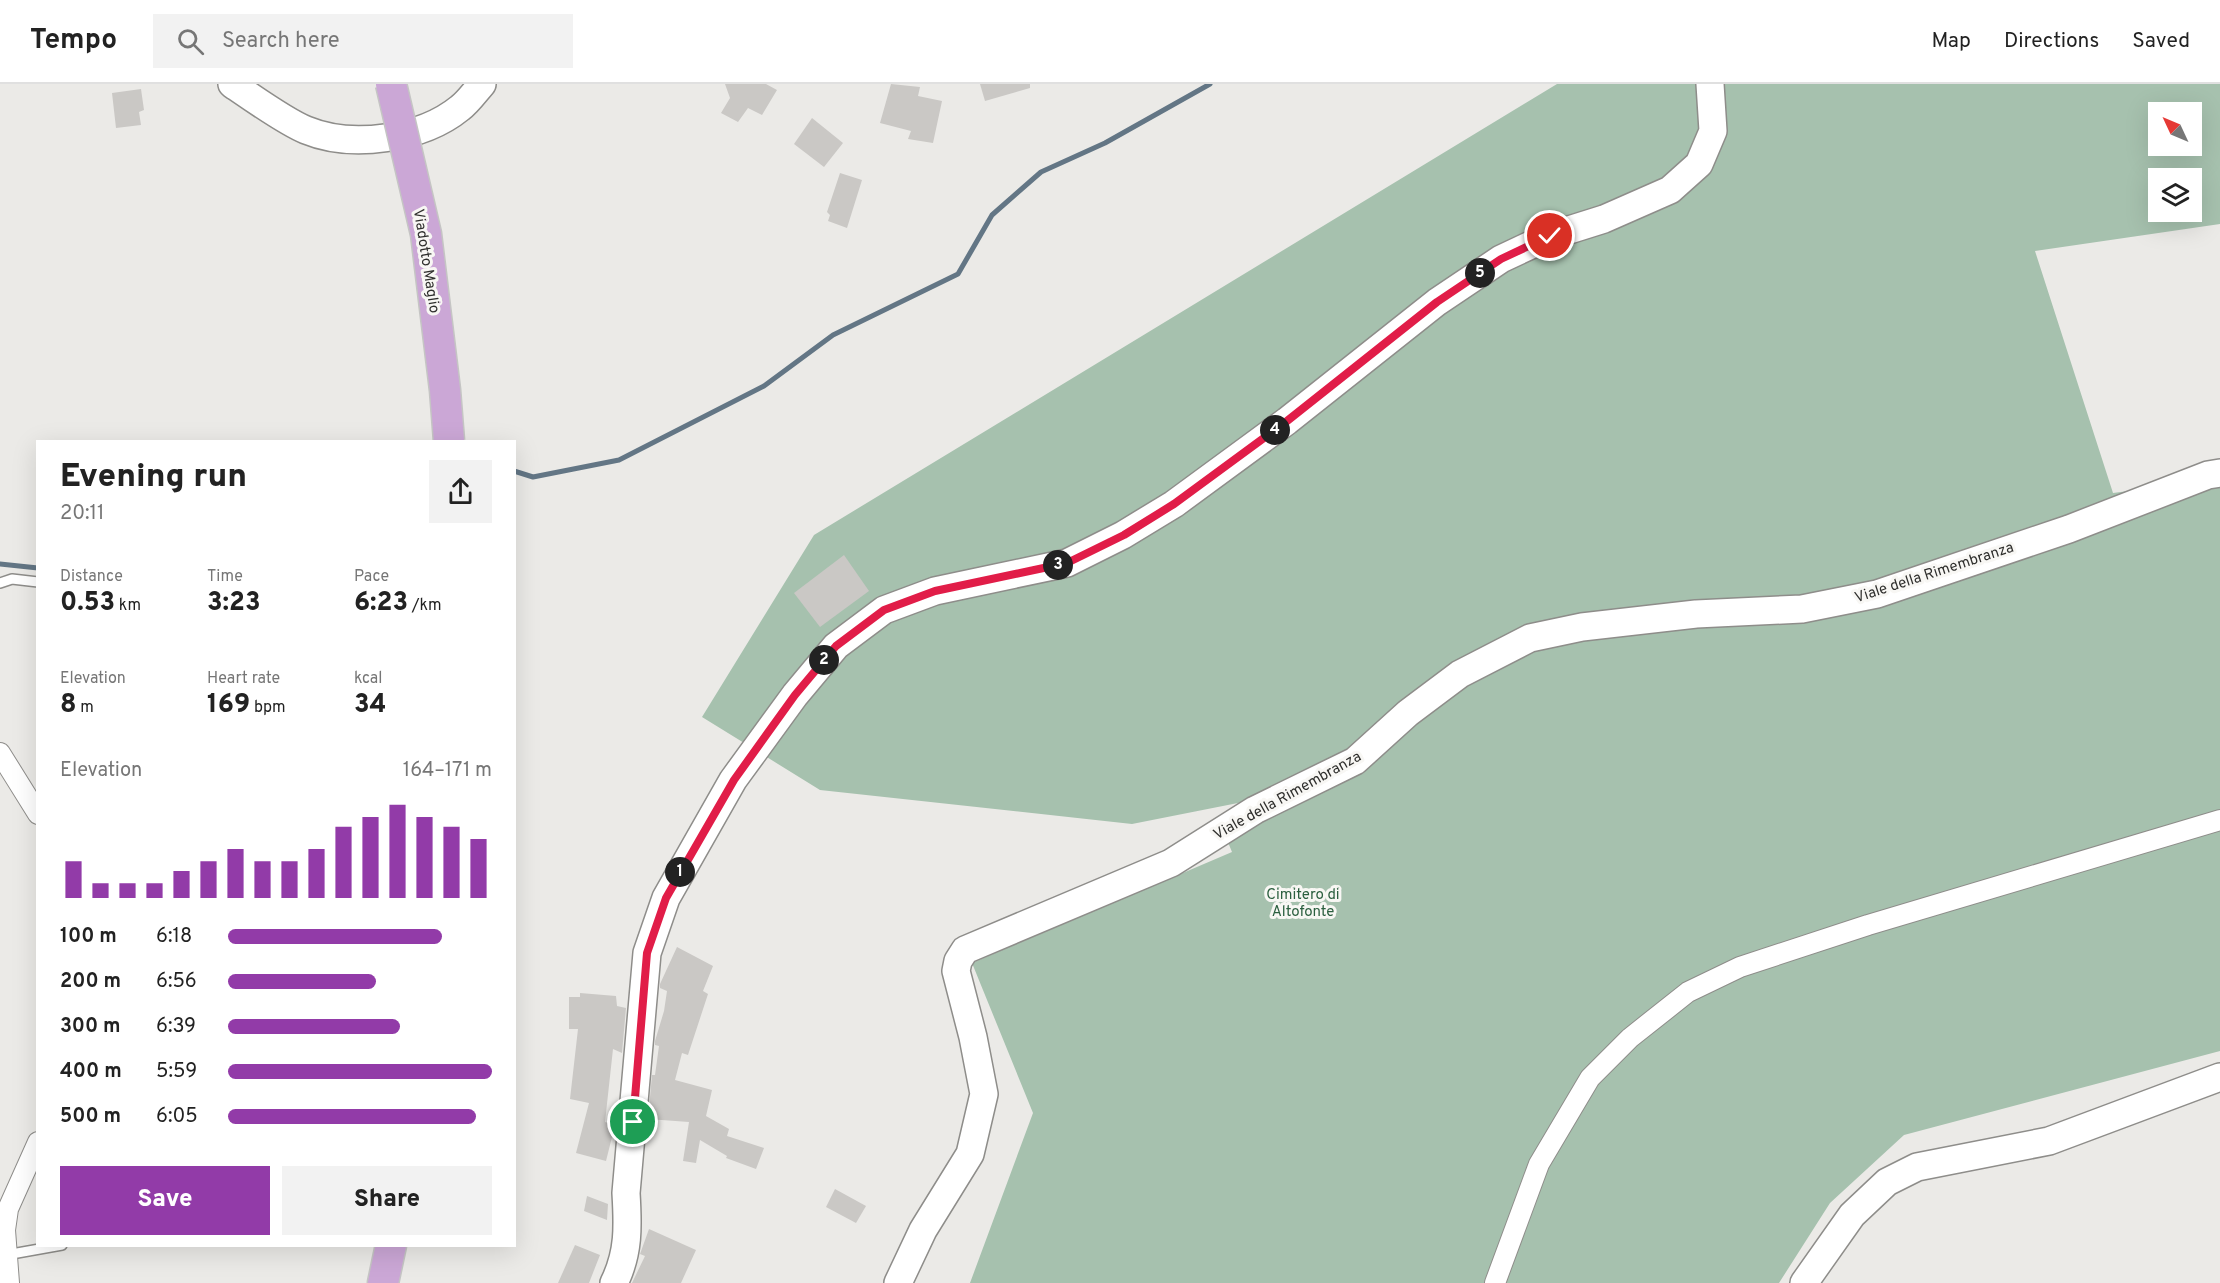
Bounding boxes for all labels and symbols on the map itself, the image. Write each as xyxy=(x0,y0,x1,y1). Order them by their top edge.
north arrow xyxy=(2148,102,2202,156)
street label: Viadotto Maglio xyxy=(408,208,443,315)
pin xyxy=(1524,210,1575,261)
pin: 5 xyxy=(1465,258,1495,288)
pin: 4 xyxy=(1260,415,1290,445)
street label: Viale della Rimembranza xyxy=(1852,539,2016,608)
pin: 3 xyxy=(1043,550,1073,580)
pin: 2 xyxy=(809,645,839,675)
street label: Viale della Rimembranza xyxy=(1210,748,1365,845)
pin: 1 xyxy=(665,857,695,887)
park label: Cimitero di Altofonte xyxy=(1266,886,1340,922)
pin xyxy=(607,1096,658,1147)

